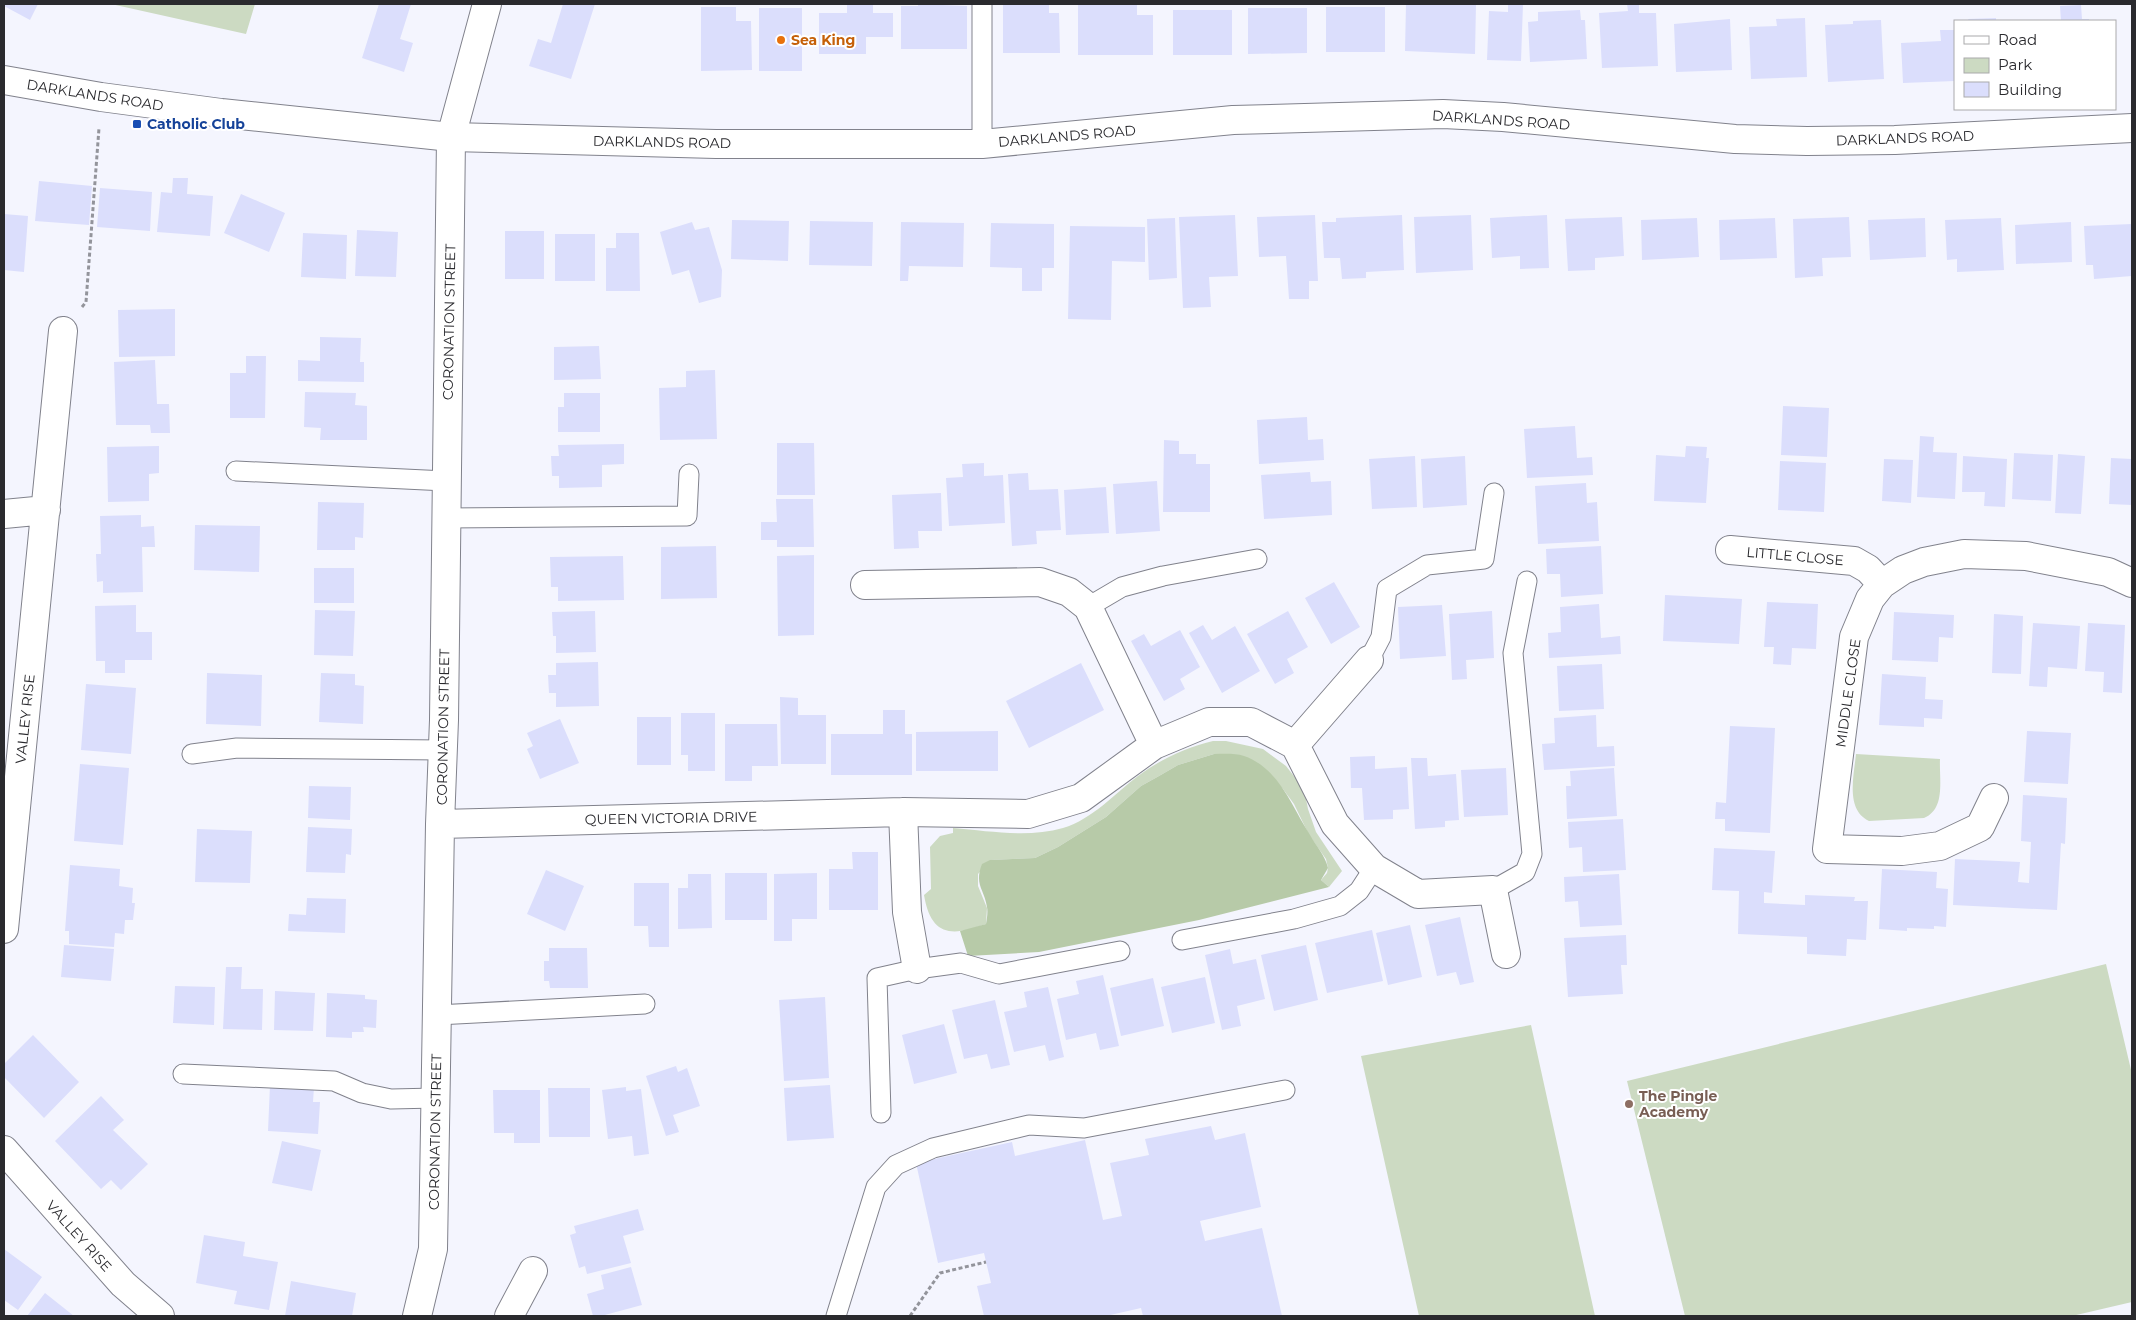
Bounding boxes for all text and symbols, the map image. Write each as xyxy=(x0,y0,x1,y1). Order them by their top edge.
legend xyxy=(1954,20,2116,110)
text: Road xyxy=(1998,30,2037,49)
place label: Sea King xyxy=(791,31,855,49)
marker: Sea King xyxy=(775,34,787,46)
text: Park xyxy=(1998,55,2032,74)
street label: DARKLANDS ROAD xyxy=(25,75,165,115)
text: Building xyxy=(1998,80,2062,99)
street label: DARKLANDS ROAD xyxy=(1431,106,1571,134)
place label: Catholic Club xyxy=(147,115,245,133)
marker: Catholic Club xyxy=(131,118,143,130)
street label: DARKLANDS ROAD xyxy=(997,121,1137,151)
street label: DARKLANDS ROAD xyxy=(1836,127,1974,149)
street label: DARKLANDS ROAD xyxy=(593,132,731,152)
street label: CORONATION STREET xyxy=(439,244,459,400)
street label: LITTLE CLOSE xyxy=(1746,543,1844,569)
street label: MIDDLE CLOSE xyxy=(1831,637,1865,749)
street label: CORONATION STREET xyxy=(433,649,453,805)
street label: VALLEY RISE xyxy=(11,673,39,765)
street label: QUEEN VICTORIA DRIVE xyxy=(585,807,757,829)
street label: CORONATION STREET xyxy=(425,1054,445,1210)
place label: The Pingle Academy xyxy=(1638,1087,1717,1121)
marker: The Pingle Academy xyxy=(1623,1098,1635,1110)
street label: VALLEY RISE xyxy=(42,1197,116,1275)

